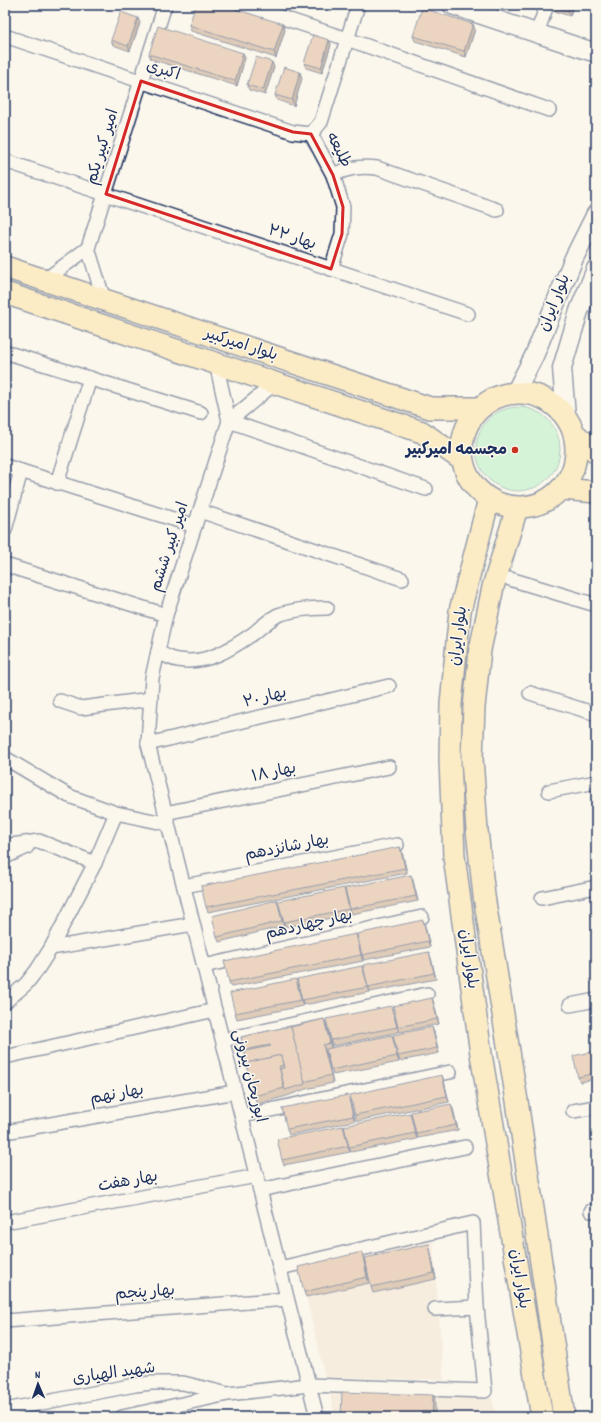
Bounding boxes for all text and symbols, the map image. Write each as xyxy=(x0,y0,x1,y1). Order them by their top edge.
street label: اکبری xyxy=(143,55,183,87)
street label: امیر کبیر یکم xyxy=(81,106,125,188)
street label: طلیعه xyxy=(319,128,357,172)
street label: بهار ۲۲ xyxy=(265,219,319,257)
street label: بلوار ایران xyxy=(533,271,577,335)
street label: بلوار امیرکبیر xyxy=(200,322,281,368)
place label: مجسمه امیرکبیر xyxy=(404,439,507,462)
marker: مجسمه امیرکبیر xyxy=(510,445,520,455)
street label: امیر کبیر ششم xyxy=(145,499,195,595)
street label: بلوار ایران xyxy=(444,605,474,667)
street label: بهار ۲۰ xyxy=(241,682,289,714)
street label: بهار ۱۸ xyxy=(250,757,298,789)
street label: بهار شانزدهم xyxy=(243,829,331,867)
street label: بهار چهاردهم xyxy=(263,904,355,946)
street label: بلوار ایران xyxy=(452,928,484,990)
street label: ابوریحان بیرونی xyxy=(226,1027,272,1125)
street label: بهار نهم xyxy=(88,1079,146,1111)
street label: بهار هفت xyxy=(96,1165,160,1199)
street label: بلوار ایران xyxy=(503,1248,535,1310)
street label: بهار پنجم xyxy=(114,1279,176,1307)
street label: شهید الهیاری xyxy=(71,1357,157,1391)
north arrow xyxy=(18,1364,58,1404)
text: N xyxy=(35,1368,41,1384)

